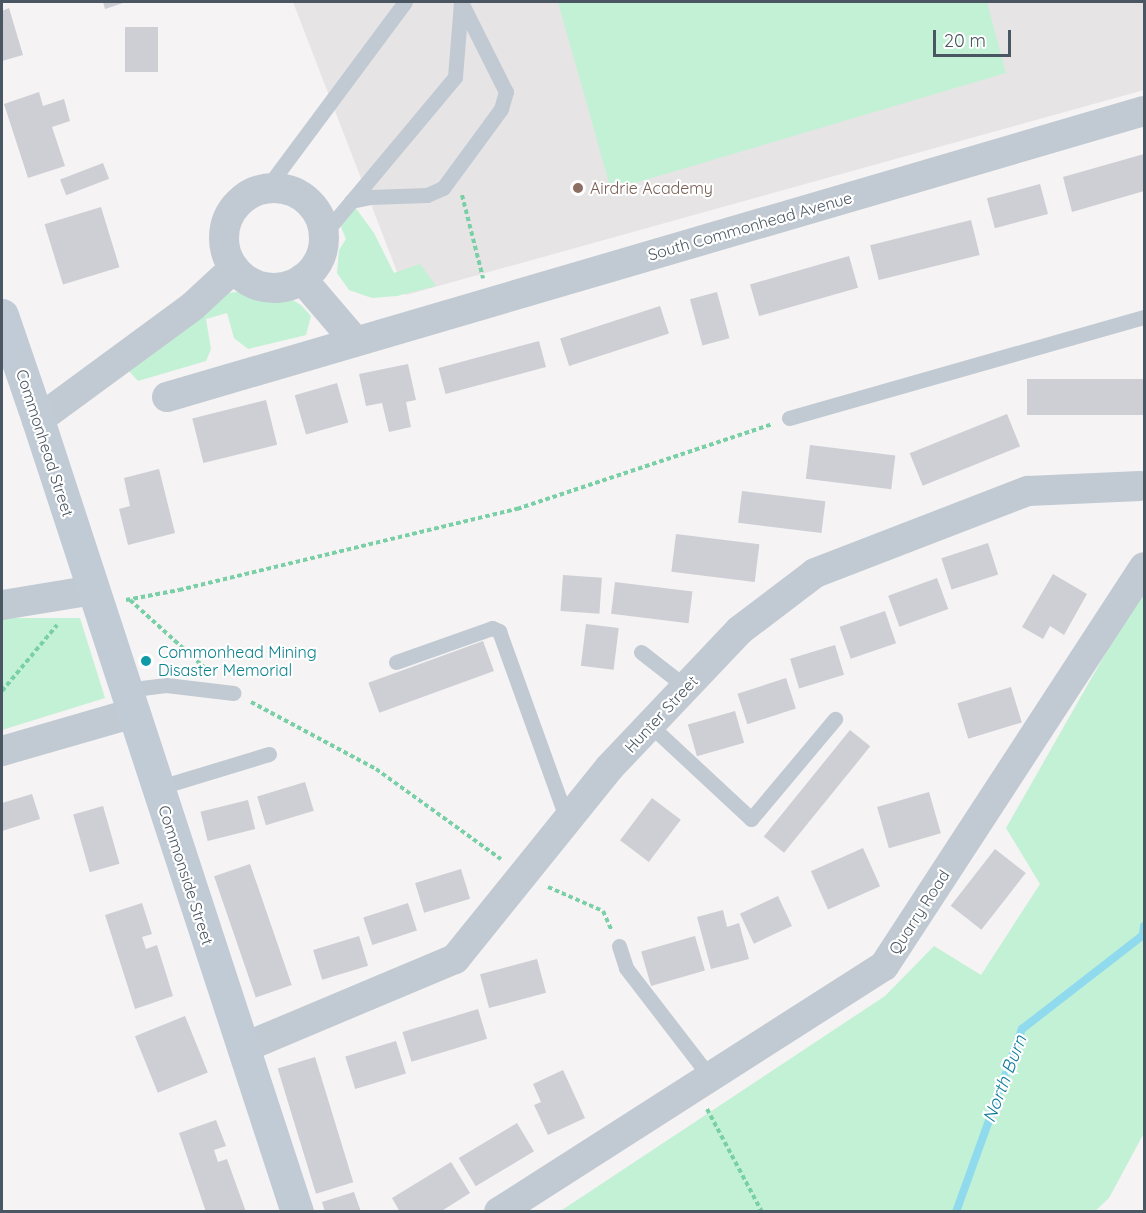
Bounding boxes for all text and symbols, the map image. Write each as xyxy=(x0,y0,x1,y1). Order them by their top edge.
scale bar xyxy=(936,18,1014,56)
text: 20 m xyxy=(944,29,986,52)
place label: Airdrie Academy xyxy=(590,178,713,198)
marker: Airdrie Academy xyxy=(571,181,585,195)
street label: South Commonhead Avenue xyxy=(646,188,854,264)
street label: Commonhead Street xyxy=(12,367,78,519)
place label: Commonhead Mining Disaster Memorial xyxy=(158,642,317,680)
marker: Commonhead Mining Disaster Memorial xyxy=(139,654,153,668)
street label: Hunter Street xyxy=(620,671,702,757)
street label: Commonside Street xyxy=(154,803,218,947)
street label: Quarry Road xyxy=(885,866,953,958)
water label: North Burn xyxy=(979,1032,1031,1126)

